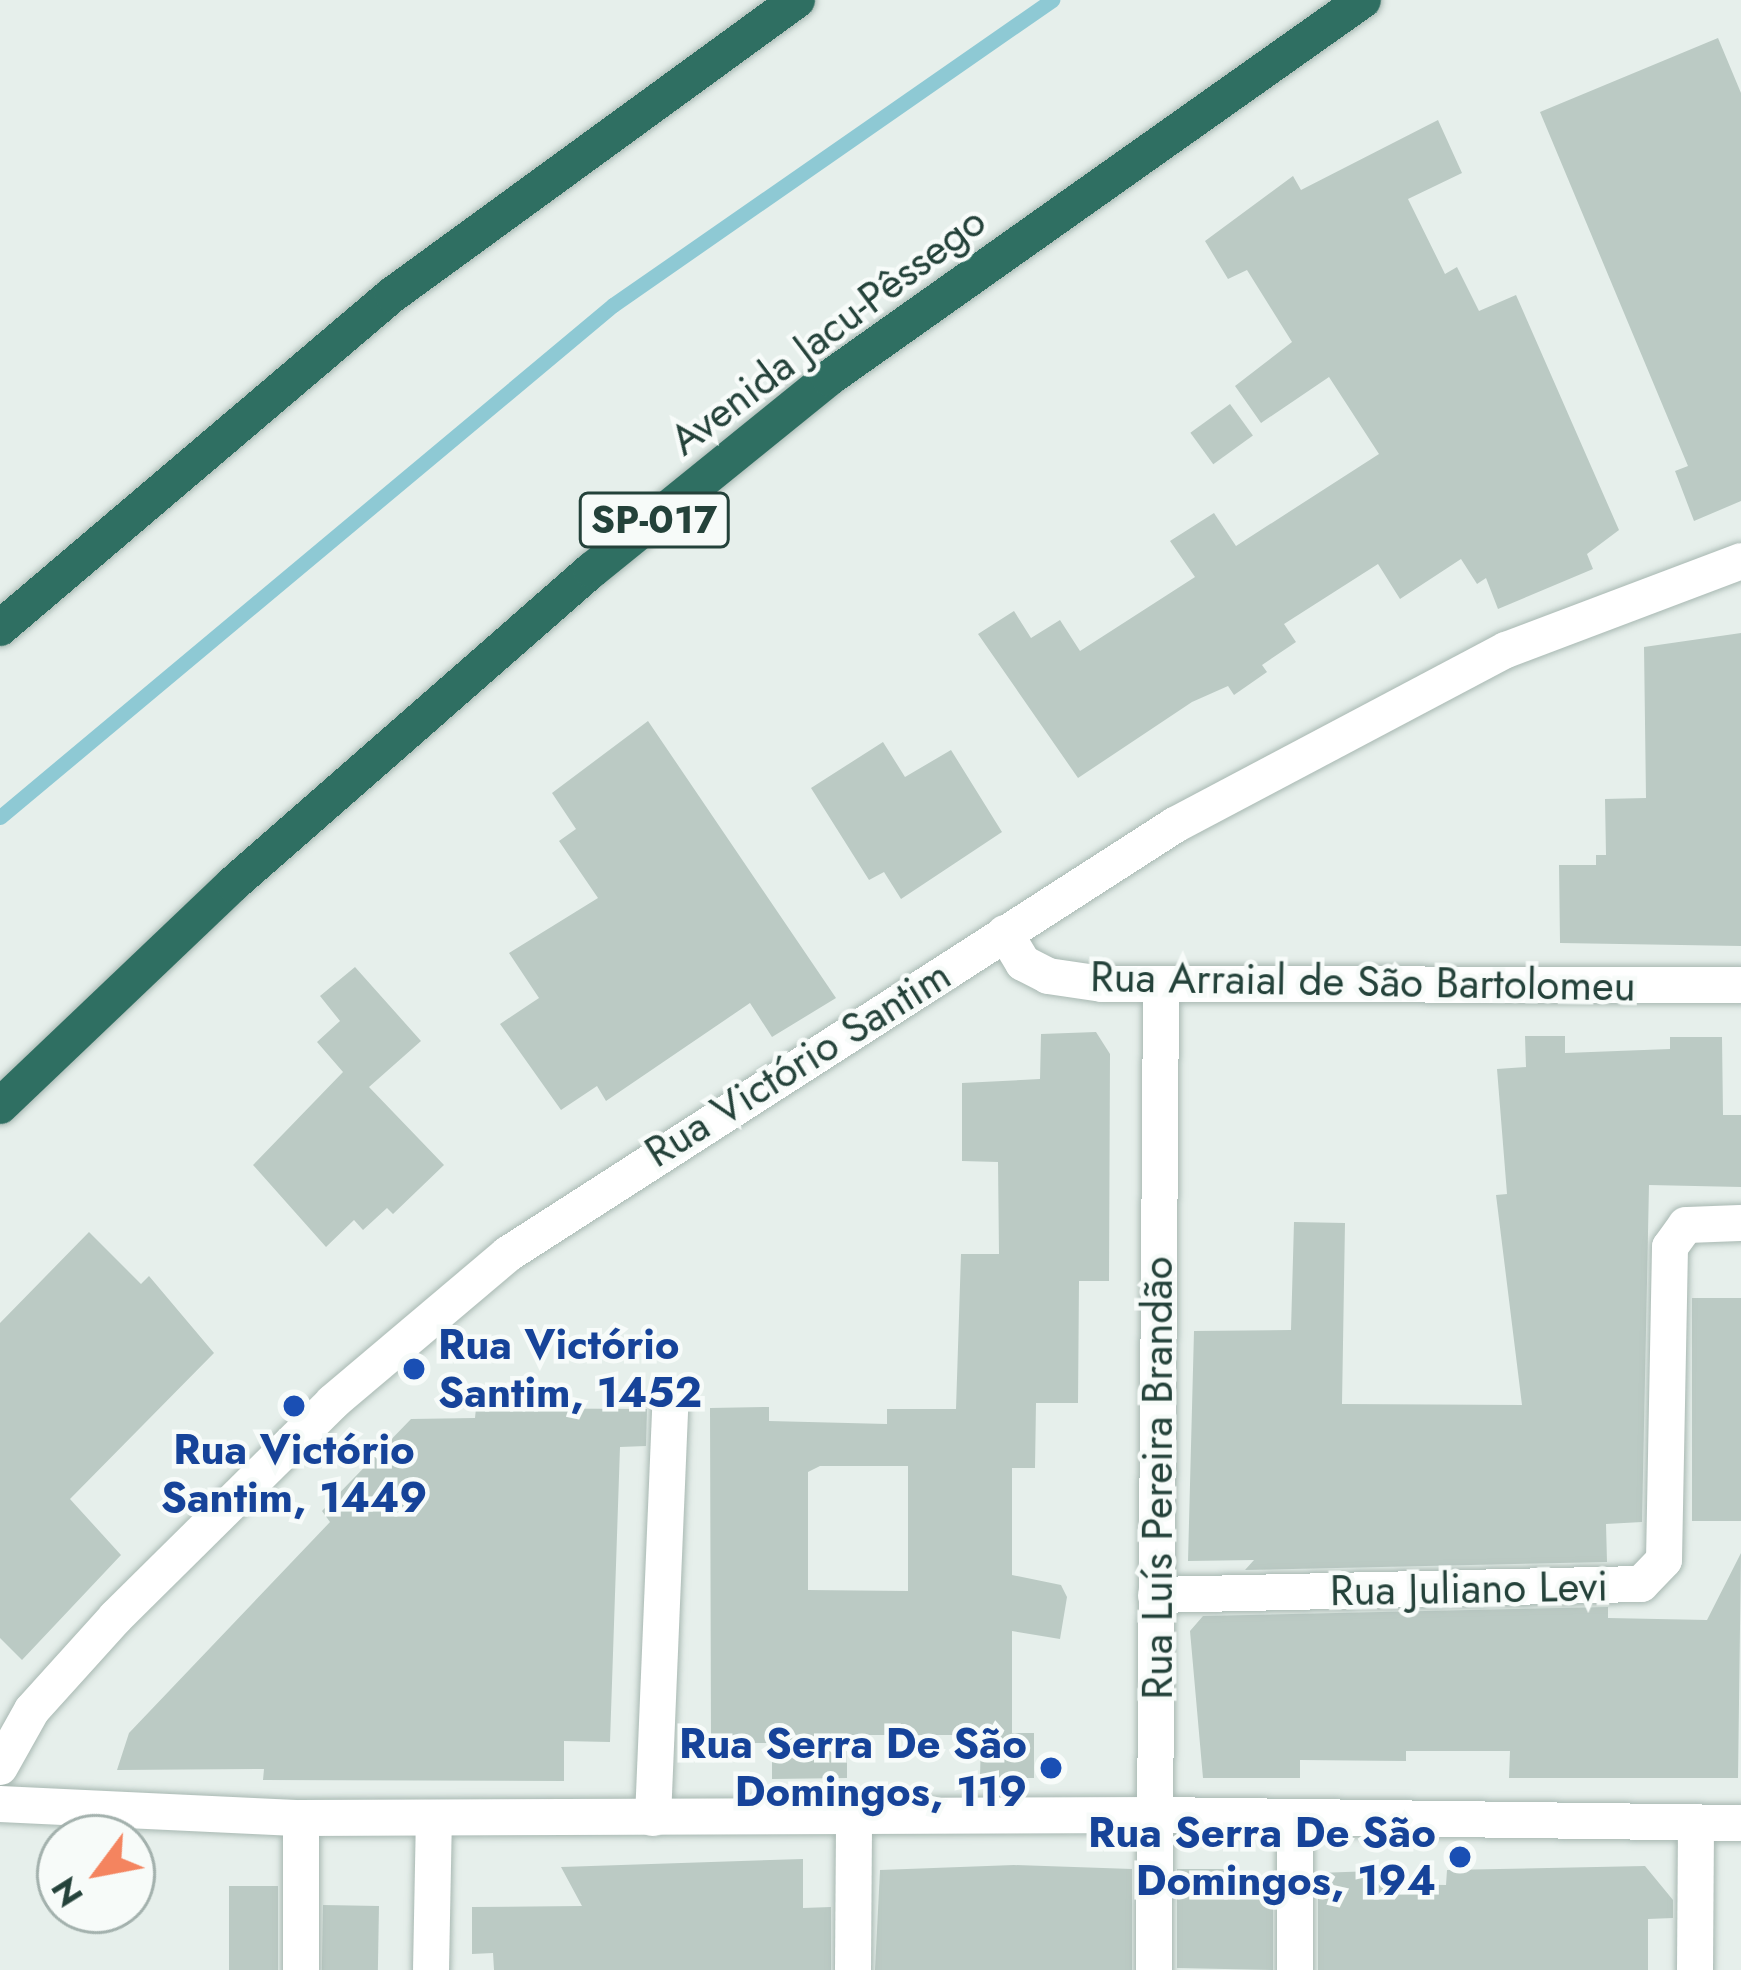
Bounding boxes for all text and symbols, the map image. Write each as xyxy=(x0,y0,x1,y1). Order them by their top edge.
street label: Avenida Jacu-Pêssego xyxy=(660,196,996,466)
road number: SP-017 xyxy=(576,487,732,553)
street label: Rua Victório Santim xyxy=(636,950,960,1178)
street label: Rua Arraial de São Bartolomeu xyxy=(1090,952,1636,1012)
street label: Rua Luís Pereira Brandão xyxy=(1133,1256,1183,1700)
place label: Rua Victório Santim, 1452 xyxy=(438,1320,702,1418)
marker: Rua Victório Santim, 1452 xyxy=(401,1356,427,1382)
marker: Rua Victório Santim, 1449 xyxy=(281,1393,307,1419)
place label: Rua Victório Santim, 1449 xyxy=(161,1425,427,1524)
street label: Rua Juliano Levi xyxy=(1329,1561,1609,1617)
place label: Rua Serra De São Domingos, 119 xyxy=(679,1719,1027,1818)
marker: Rua Serra De São Domingos, 119 xyxy=(1038,1755,1064,1781)
place label: Rua Serra De São Domingos, 194 xyxy=(1088,1808,1436,1906)
north arrow xyxy=(36,1814,156,1934)
marker: Rua Serra De São Domingos, 194 xyxy=(1447,1844,1473,1870)
text: N xyxy=(41,1868,94,1915)

